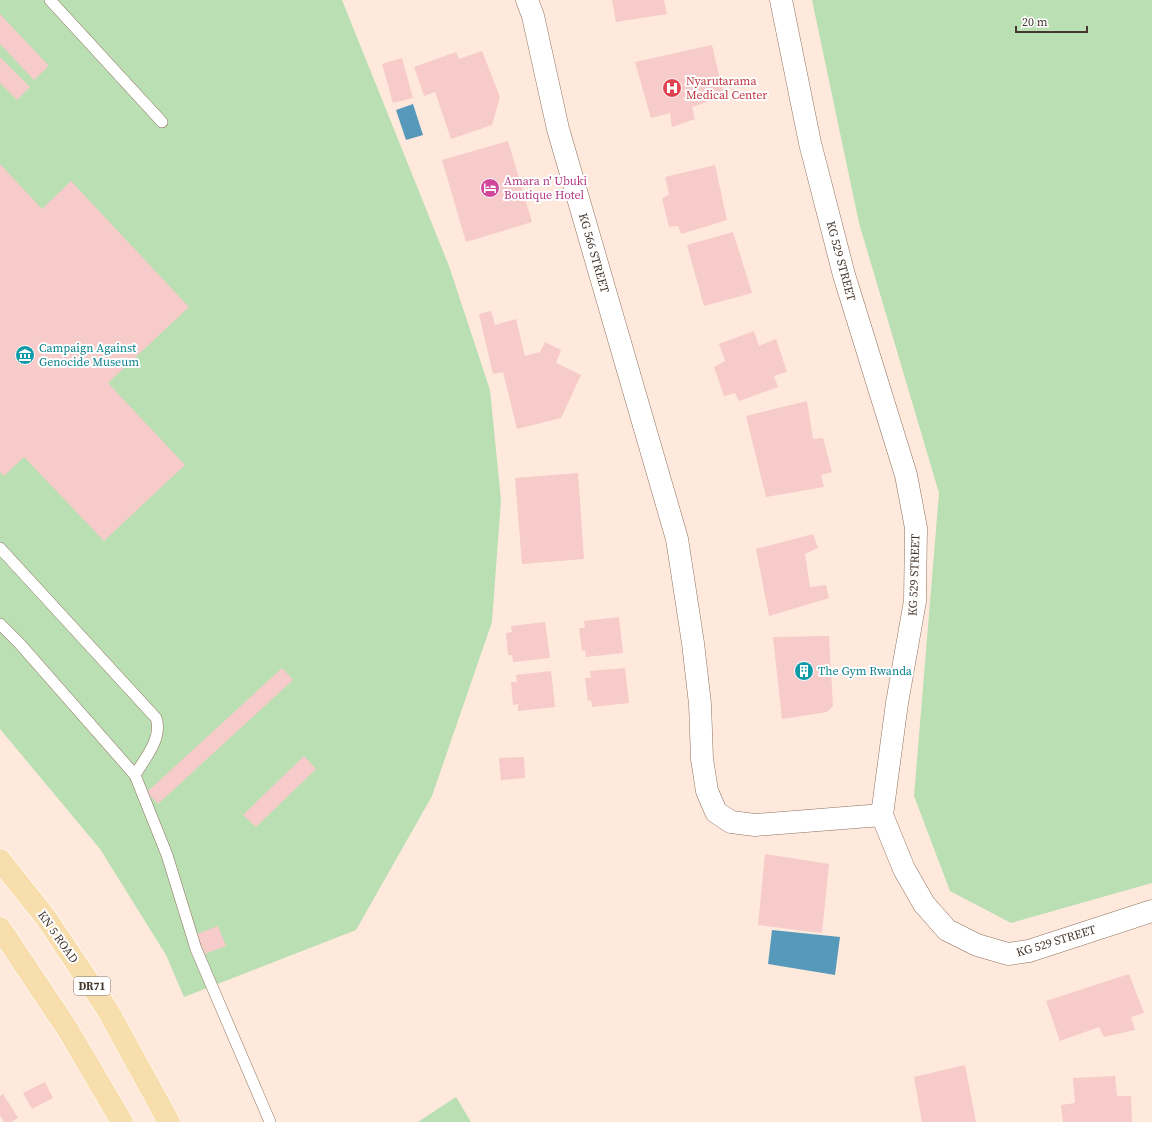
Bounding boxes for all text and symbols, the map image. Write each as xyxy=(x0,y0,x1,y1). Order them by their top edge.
scale bar xyxy=(1016,8,1087,34)
text: 20 m xyxy=(1022,14,1048,30)
place label: Nyarutarama Medical Center xyxy=(686,73,767,103)
hospital icon: Nyarutarama Medical Center xyxy=(661,77,683,99)
place label: Amara n' Ubuki Boutique Hotel xyxy=(504,173,587,203)
hotel icon: Amara n' Ubuki Boutique Hotel xyxy=(479,177,501,199)
street label: KG 566 STREET xyxy=(575,211,613,295)
street label: KG 529 STREET xyxy=(823,219,860,304)
place label: Campaign Against Genocide Museum xyxy=(39,340,139,370)
museum icon: Campaign Against Genocide Museum xyxy=(14,344,36,366)
street label: KG 529 STREET xyxy=(905,533,923,616)
building icon: The Gym Rwanda xyxy=(793,660,815,682)
place label: The Gym Rwanda xyxy=(818,663,913,679)
street label: KN 5 ROAD xyxy=(34,908,82,966)
street label: KG 529 STREET xyxy=(1014,921,1098,961)
road number: DR71 xyxy=(74,977,110,995)

